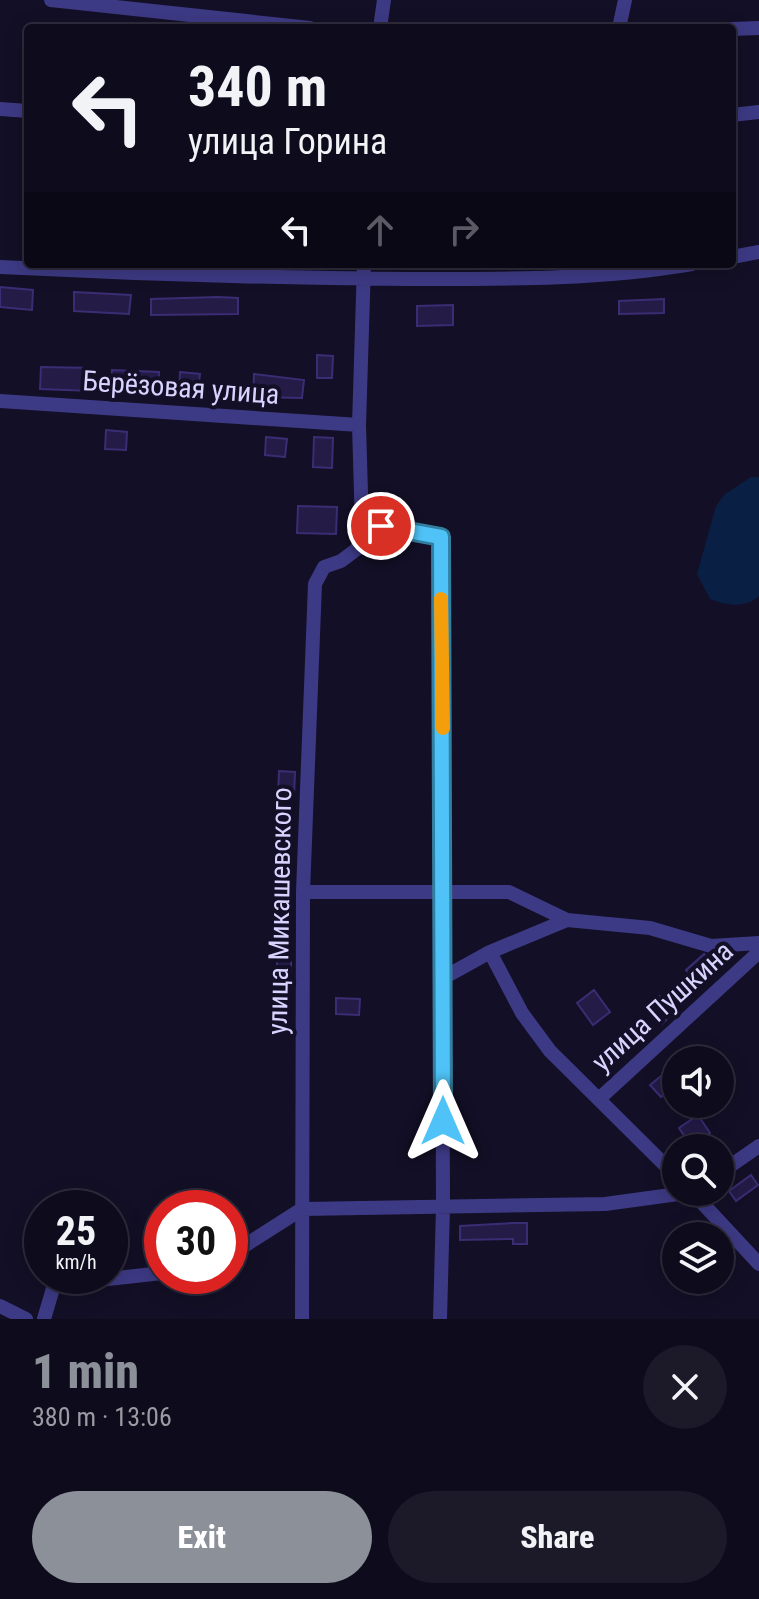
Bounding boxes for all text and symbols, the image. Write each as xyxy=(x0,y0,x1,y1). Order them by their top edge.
text: 340 m xyxy=(188,54,327,120)
icon: left xyxy=(56,56,160,160)
text: улица Горина xyxy=(188,121,387,163)
icon: left xyxy=(274,208,318,252)
icon: ahead xyxy=(358,208,402,252)
icon: right xyxy=(442,208,486,252)
street label: Берёзовая улица xyxy=(81,364,280,411)
pin xyxy=(347,492,415,560)
icon: arrive xyxy=(359,504,403,548)
street label: улица Микашевского xyxy=(261,787,298,1035)
street label: улица Пушкина xyxy=(585,934,740,1078)
map controls xyxy=(662,1046,734,1294)
button: sound xyxy=(662,1046,734,1118)
position arrow xyxy=(401,1079,485,1163)
button: search xyxy=(662,1134,734,1206)
speed limit sign: 30 xyxy=(144,1190,248,1294)
text: 25 xyxy=(56,1208,96,1255)
button: layers xyxy=(662,1222,734,1294)
text: km/h xyxy=(55,1250,97,1274)
text: 1 min xyxy=(32,1343,139,1400)
button: close xyxy=(643,1345,727,1429)
text: 380 m · 13:06 xyxy=(32,1402,172,1432)
button: Exit xyxy=(32,1491,372,1583)
button: Share xyxy=(388,1491,727,1583)

